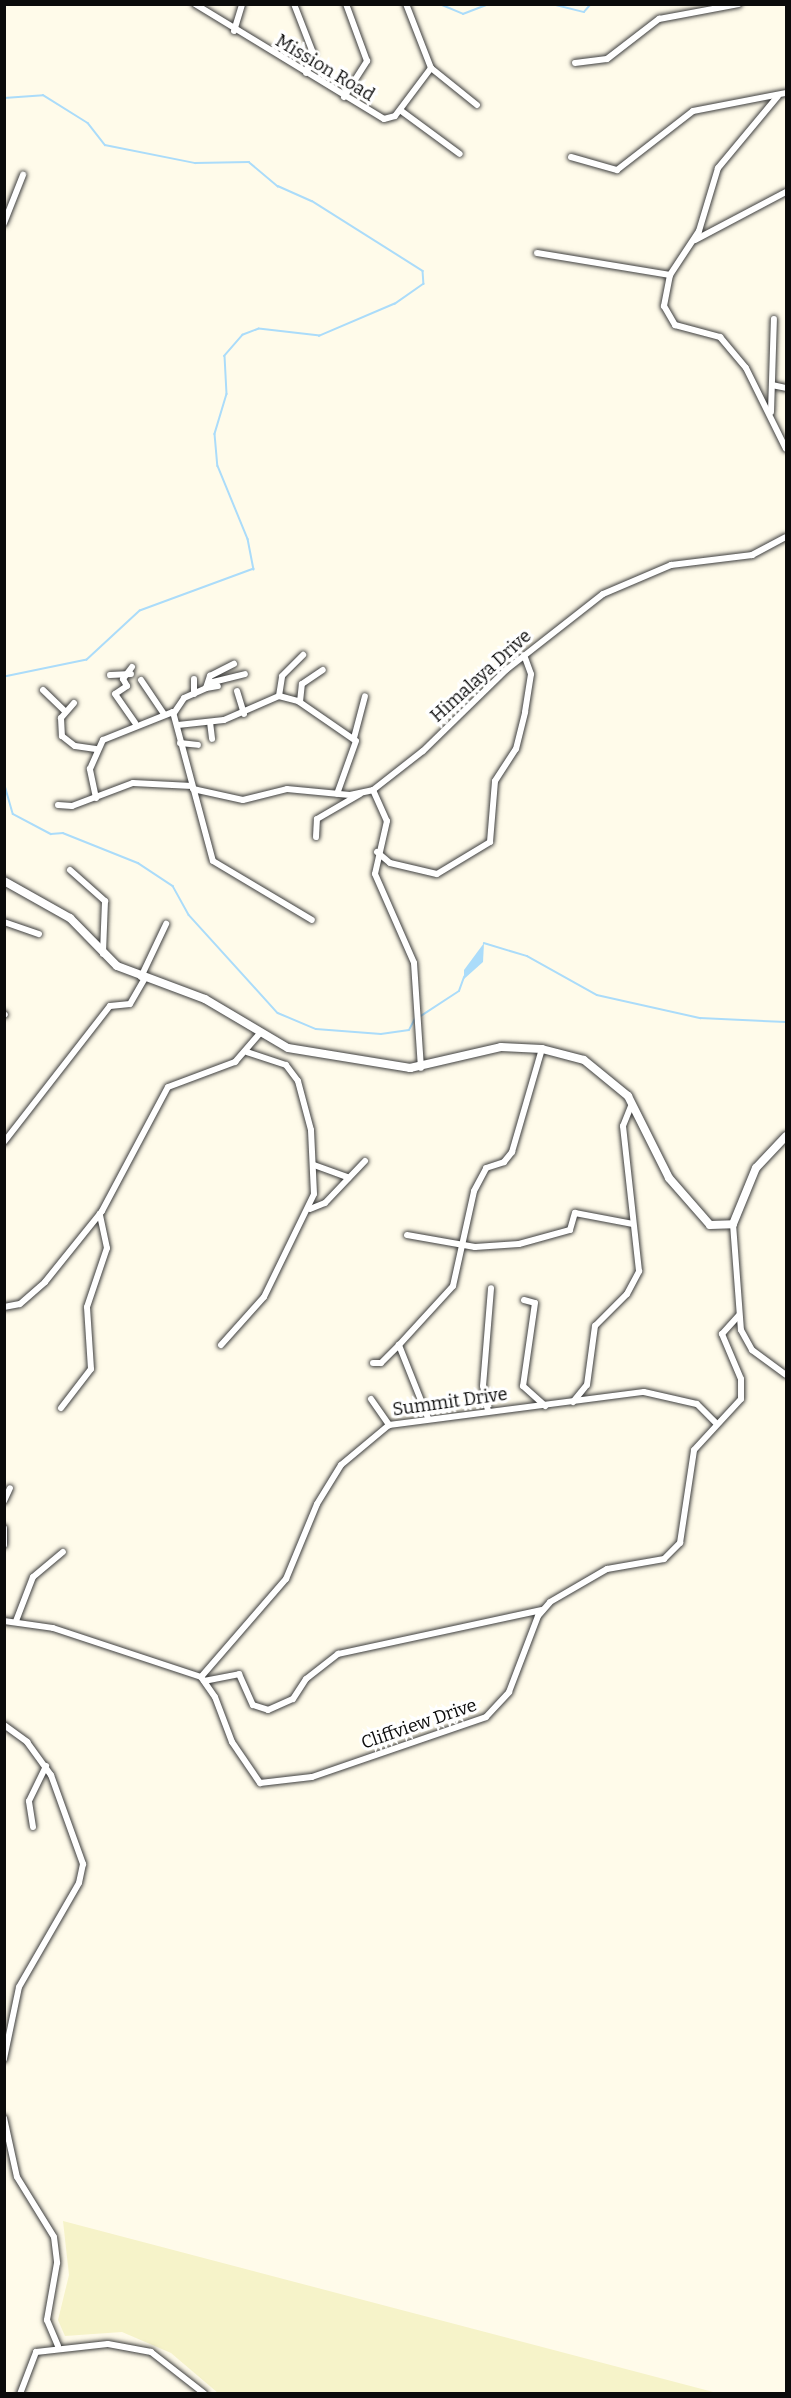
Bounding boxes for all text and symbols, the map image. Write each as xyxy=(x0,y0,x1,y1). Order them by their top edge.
street label: Mission Road xyxy=(272,30,378,106)
street label: Himalaya Drive xyxy=(426,625,536,727)
street label: Summit Drive xyxy=(391,1383,509,1421)
street label: Cliffview Drive xyxy=(358,1694,480,1754)

